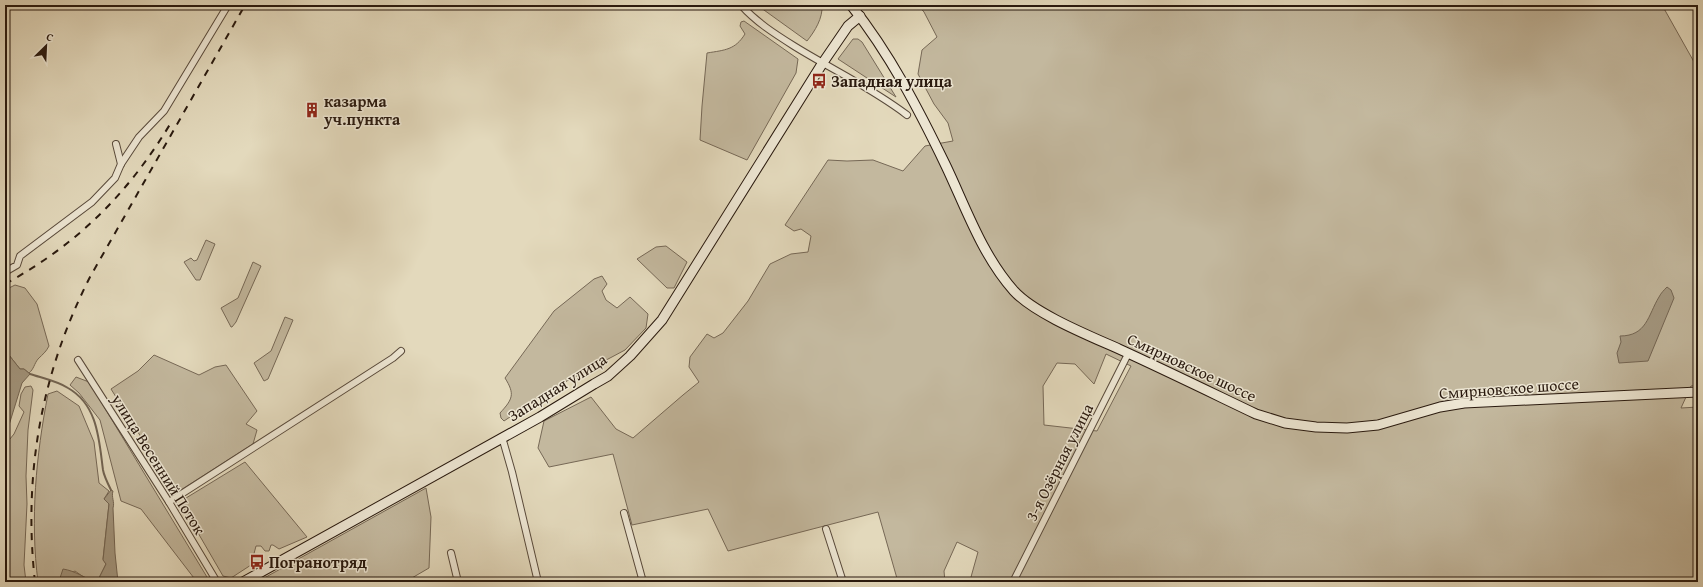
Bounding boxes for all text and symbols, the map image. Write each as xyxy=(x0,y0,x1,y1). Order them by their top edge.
north arrow xyxy=(26,26,66,66)
text: С xyxy=(44,28,56,45)
place label: Западная улица xyxy=(831,69,953,93)
bus stop icon: Западная улица xyxy=(810,72,828,90)
place label: казарма уч.пункта xyxy=(323,89,401,131)
building icon: казарма уч.пункта xyxy=(303,101,321,119)
street label: Смирновское шоссе xyxy=(1123,327,1261,407)
street label: Западная улица xyxy=(503,347,612,427)
street label: Смирновское шоссе xyxy=(1438,371,1580,405)
street label: улица Весенний Поток xyxy=(105,388,212,539)
street label: 3-я Озёрная улица xyxy=(1019,399,1099,525)
place label: Погранотряд xyxy=(269,550,367,574)
bus stop icon: Погранотряд xyxy=(248,553,266,571)

